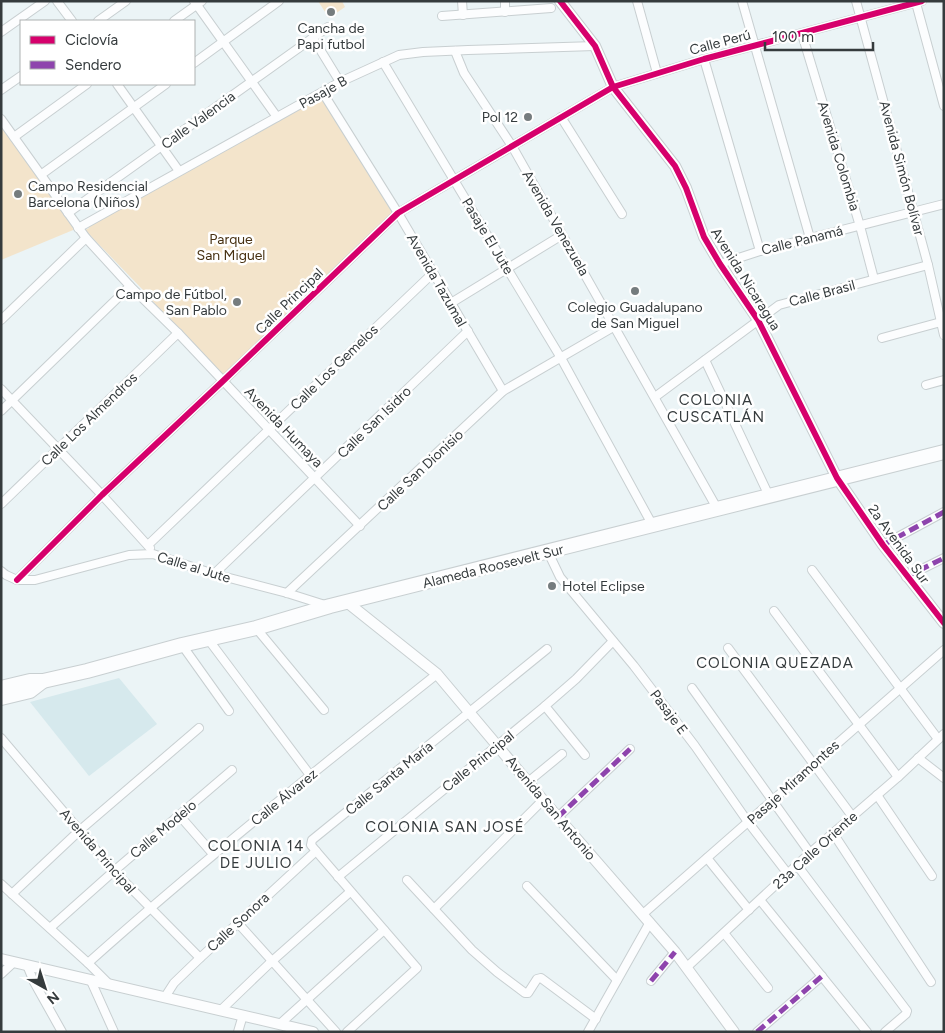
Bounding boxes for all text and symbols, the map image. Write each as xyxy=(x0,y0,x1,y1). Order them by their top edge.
marker: Cancha de Papi futbol xyxy=(325,6,337,18)
legend xyxy=(20,20,195,85)
place label: Cancha de Papi futbol xyxy=(297,20,365,53)
scale bar xyxy=(765,20,872,52)
street label: Calle Perú xyxy=(688,26,753,59)
text: 100 m xyxy=(772,28,814,46)
text: Ciclovía xyxy=(65,31,118,49)
text: Sendero xyxy=(65,56,122,74)
street label: Pasaje B xyxy=(296,72,350,113)
street label: Calle Valencia xyxy=(158,88,239,153)
street label: Avenida Colombia xyxy=(814,99,863,213)
street label: Avenida Simón Bolívar xyxy=(875,99,928,238)
place label: Pol 12 xyxy=(482,109,518,126)
marker: Pol 12 xyxy=(522,111,534,123)
street label: Avenida Venezuela xyxy=(519,168,593,279)
place label: Campo Residencial Barcelona (Niños) xyxy=(28,178,148,211)
marker: Campo Residencial Barcelona (Niños) xyxy=(12,188,24,200)
street label: Pasaje El Jute xyxy=(458,195,517,278)
street label: Calle Panamá xyxy=(760,222,845,259)
street label: Avenida Nicaragua xyxy=(707,225,784,334)
park label: Parque San Miguel xyxy=(197,231,265,264)
street label: Avenida Tazumal xyxy=(403,231,470,330)
street label: Calle Principal xyxy=(252,265,327,338)
street label: Calle Brasil xyxy=(787,277,857,310)
marker: Colegio Guadalupano de San Miguel xyxy=(629,285,641,297)
place label: Campo de Fútbol, San Pablo xyxy=(116,286,227,319)
marker: Campo de Fútbol, San Pablo xyxy=(231,296,243,308)
place label: Colegio Guadalupano de San Miguel xyxy=(567,299,703,332)
street label: Calle Los Gemelos xyxy=(287,321,382,414)
street label: Calle Los Almendros xyxy=(38,369,141,470)
street label: Avenida Humaya xyxy=(241,383,326,471)
street label: Calle San Isidro xyxy=(334,383,415,462)
district label: COLONIA CUSCATLÁN xyxy=(667,391,765,426)
street label: Calle San Dionisio xyxy=(374,426,467,515)
street label: 2a Avenida Sur xyxy=(864,501,933,587)
street label: Alameda Roosevelt Sur xyxy=(421,541,566,592)
street label: Calle al Jute xyxy=(155,548,233,587)
place label: Hotel Eclipse xyxy=(562,578,645,595)
marker: Hotel Eclipse xyxy=(546,580,558,592)
district label: COLONIA QUEZADA xyxy=(696,654,854,672)
street label: Pasaje E xyxy=(646,686,691,738)
street label: Calle Principal xyxy=(439,727,518,796)
street label: Pasaje Miramontes xyxy=(744,737,843,828)
street label: Calle Santa María xyxy=(342,738,437,819)
street label: Avenida San Antonio xyxy=(502,753,599,864)
street label: Calle Álvarez xyxy=(248,765,321,829)
street label: Calle Modelo xyxy=(127,797,200,862)
street label: Avenida Principal xyxy=(56,805,139,897)
street label: 23a Calle Oriente xyxy=(770,808,861,893)
district label: COLONIA SAN JOSÉ xyxy=(365,818,525,836)
district label: COLONIA 14 DE JULIO xyxy=(208,837,304,872)
street label: Calle Sonora xyxy=(204,889,273,956)
north arrow xyxy=(20,963,70,1013)
text: N xyxy=(43,988,62,1008)

